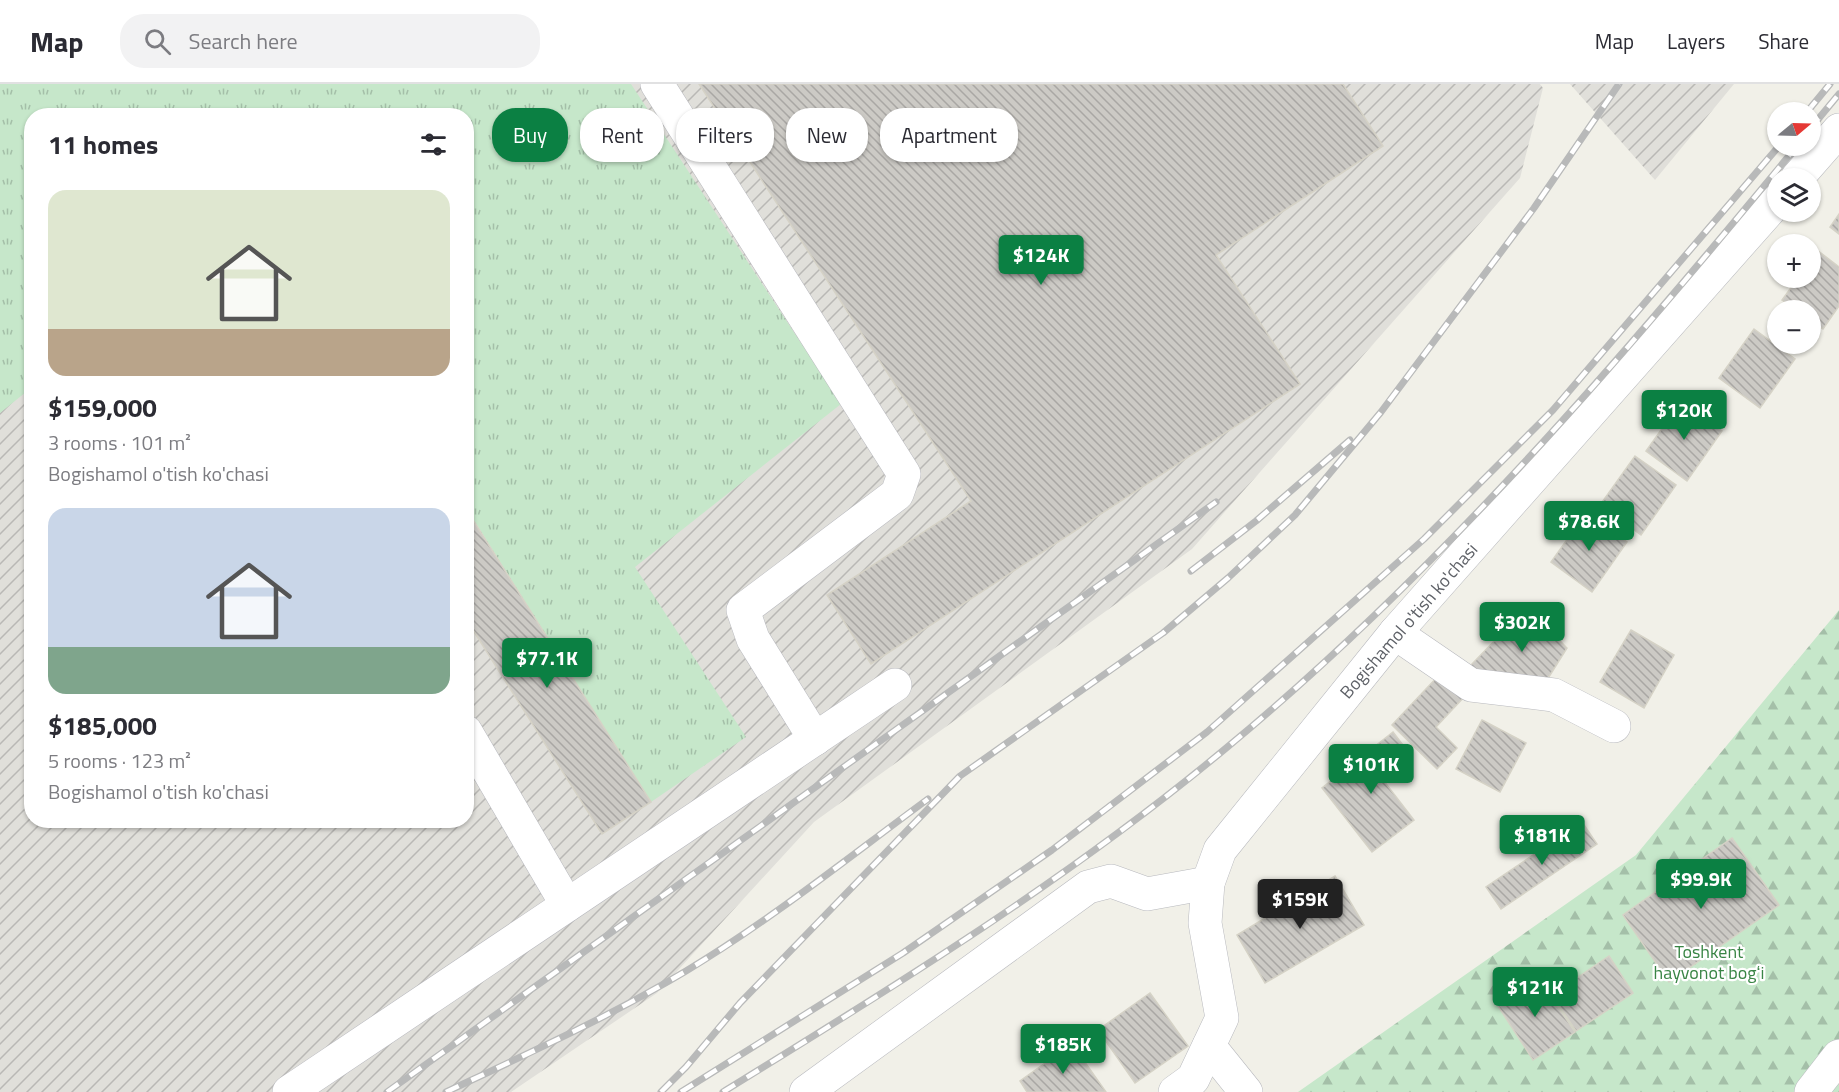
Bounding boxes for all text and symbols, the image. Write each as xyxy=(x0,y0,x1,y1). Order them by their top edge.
search box xyxy=(120,14,540,68)
text: Map xyxy=(30,20,84,63)
text: Search here xyxy=(189,24,298,58)
icon: search xyxy=(141,25,174,58)
text: Map xyxy=(1595,25,1634,57)
text: Layers xyxy=(1667,25,1725,57)
text: Share xyxy=(1758,25,1809,57)
north arrow xyxy=(1767,102,1821,156)
map controls xyxy=(1767,102,1821,354)
chip: Buy xyxy=(492,108,568,162)
chip: Rent xyxy=(580,108,664,162)
chip: Filters xyxy=(676,108,774,162)
chip: New xyxy=(786,108,868,162)
chip: Apartment xyxy=(880,108,1018,162)
text: 11 homes xyxy=(48,125,158,164)
icon: filters xyxy=(417,128,450,161)
button: layers xyxy=(1767,168,1821,222)
icon: home xyxy=(195,229,303,337)
button: + xyxy=(1767,234,1821,288)
pin: $124K xyxy=(999,235,1083,286)
text: $124K xyxy=(1013,239,1069,270)
button: − xyxy=(1767,300,1821,354)
text: $159,000 xyxy=(48,388,157,427)
pin: $120K xyxy=(1642,390,1726,441)
text: $120K xyxy=(1656,394,1712,425)
text: 3 rooms · 101 m² xyxy=(48,427,191,458)
text: Bogishamol o'tish ko'chasi xyxy=(48,458,269,489)
pin: $78.6K xyxy=(1540,501,1638,552)
text: $78.6K xyxy=(1558,505,1620,536)
street label: Bogishamol o'tish ko'chasi xyxy=(1333,537,1484,705)
icon: home xyxy=(195,547,303,655)
pin: $302K xyxy=(1480,602,1564,653)
text: $302K xyxy=(1494,606,1550,637)
pin: $77.1K xyxy=(498,638,596,689)
text: $77.1K xyxy=(516,642,578,673)
text: $185,000 xyxy=(48,706,157,745)
pin: $101K xyxy=(1329,744,1413,795)
text: 5 rooms · 123 m² xyxy=(48,745,191,776)
text: $101K xyxy=(1343,748,1399,779)
text: Bogishamol o'tish ko'chasi xyxy=(48,776,269,807)
pin: $181K xyxy=(1500,815,1584,866)
text: $181K xyxy=(1514,819,1570,850)
pin: $99.9K xyxy=(1652,859,1750,910)
text: $99.9K xyxy=(1670,863,1732,894)
pin: $159K xyxy=(1258,879,1342,930)
text: $159K xyxy=(1272,883,1328,914)
park label: Toshkent hayvonot bogʻi xyxy=(1654,938,1764,986)
pin: $121K xyxy=(1493,967,1577,1018)
text: $121K xyxy=(1507,971,1563,1002)
pin: $185K xyxy=(1021,1024,1105,1075)
text: $185K xyxy=(1035,1028,1091,1059)

